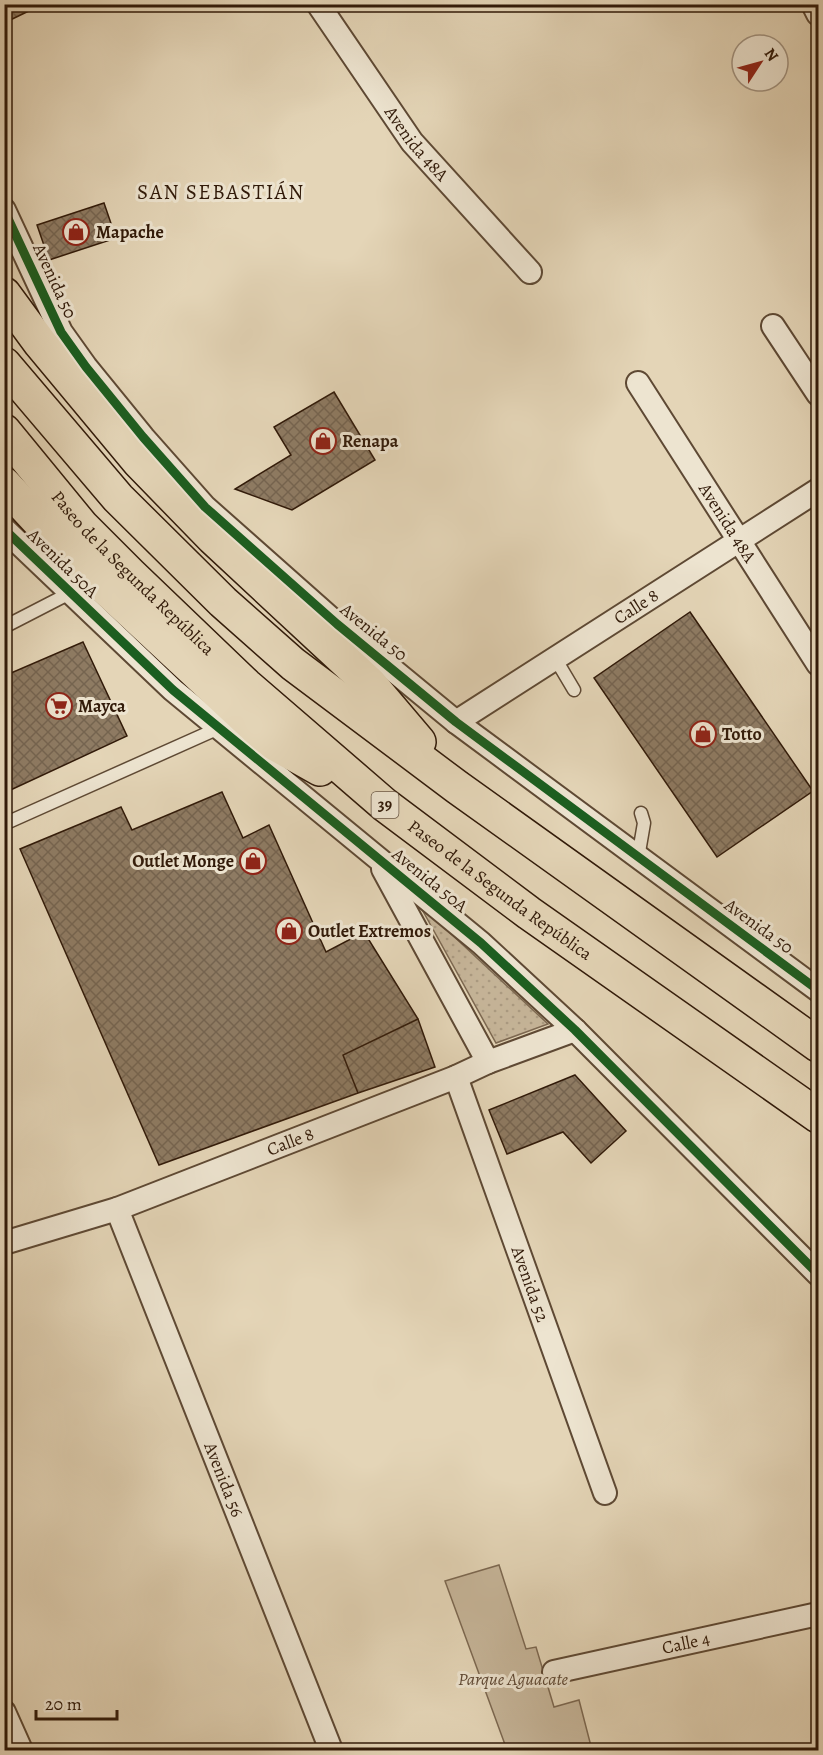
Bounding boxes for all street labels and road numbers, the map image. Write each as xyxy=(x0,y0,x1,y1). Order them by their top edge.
street label: Avenida 48A xyxy=(378,101,454,187)
street label: Avenida 50 xyxy=(27,239,83,322)
street label: Avenida 48A xyxy=(693,478,762,568)
street label: Paseo de la Segunda República xyxy=(46,486,220,661)
street label: Avenida 50A xyxy=(21,522,104,603)
street label: Calle 8 xyxy=(609,583,663,630)
street label: Avenida 50 xyxy=(335,597,413,666)
road number: 39 xyxy=(372,792,398,818)
street label: Paseo de la Segunda República xyxy=(403,814,597,966)
street label: Avenida 50A xyxy=(387,842,473,918)
street label: Avenida 50 xyxy=(719,892,798,959)
street label: Calle 8 xyxy=(263,1121,317,1162)
street label: Avenida 52 xyxy=(505,1242,555,1326)
street label: Avenida 56 xyxy=(198,1438,250,1521)
street label: Calle 4 xyxy=(660,1626,712,1660)

